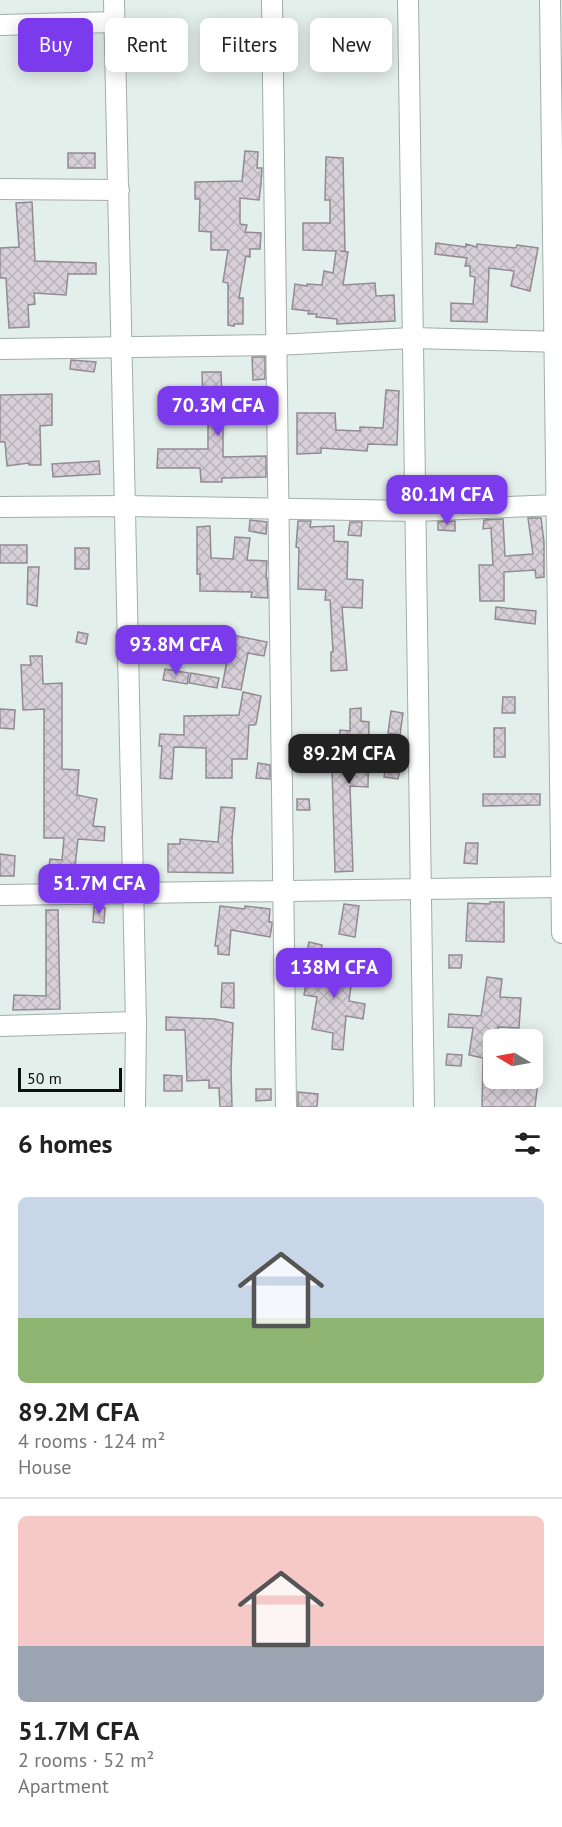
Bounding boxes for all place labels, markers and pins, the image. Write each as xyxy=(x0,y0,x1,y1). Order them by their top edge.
pin: 70.3M CFA xyxy=(149,386,287,437)
pin: 80.1M CFA xyxy=(378,475,516,526)
pin: 93.8M CFA xyxy=(107,625,245,676)
pin: 89.2M CFA xyxy=(280,734,418,785)
pin: 51.7M CFA xyxy=(30,864,168,915)
pin: 138M CFA xyxy=(272,948,396,999)

